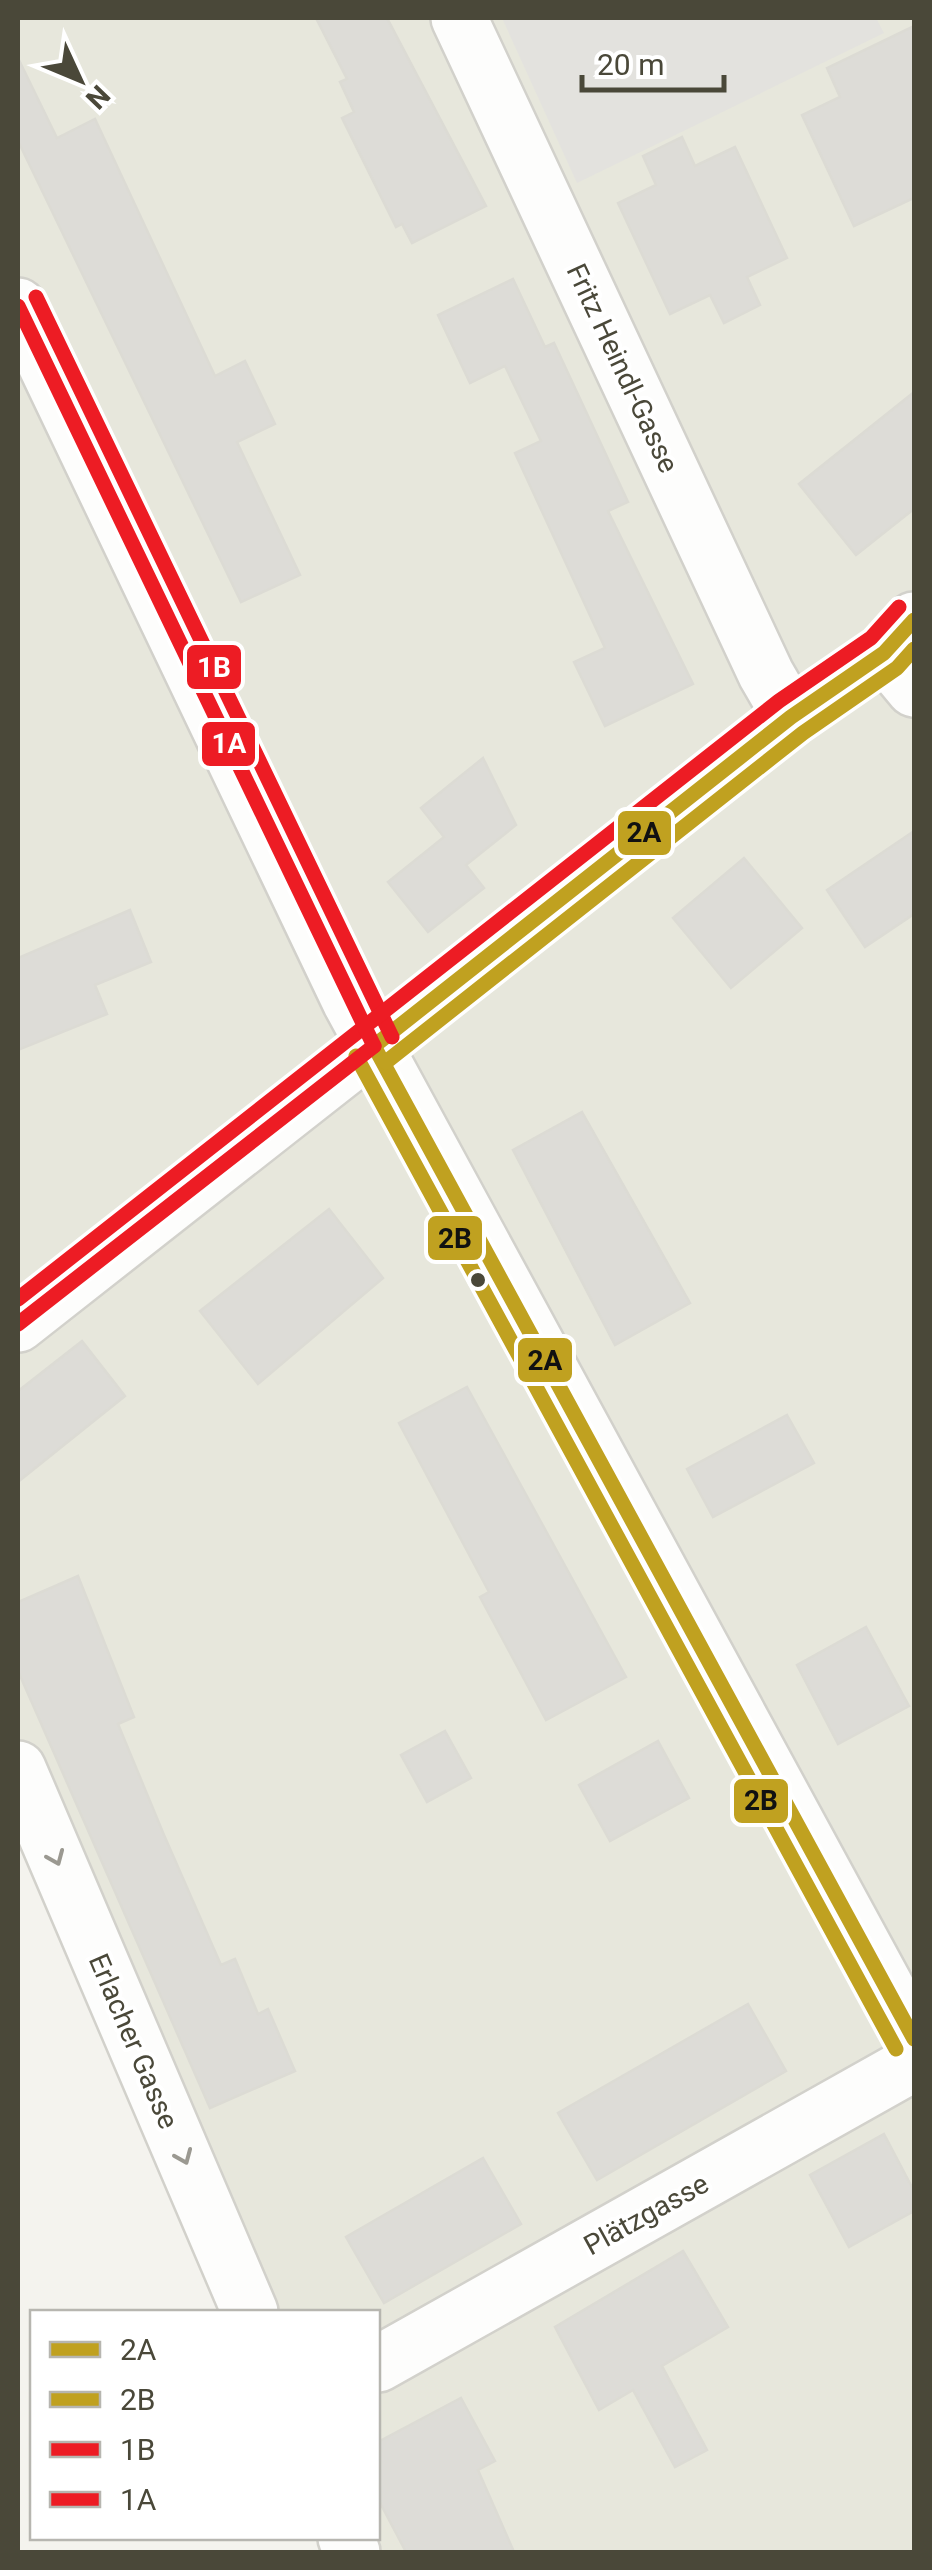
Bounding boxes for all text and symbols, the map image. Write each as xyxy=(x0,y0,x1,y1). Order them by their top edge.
north arrow xyxy=(30,30,130,130)
scale bar xyxy=(582,30,724,92)
text: 20 m xyxy=(597,47,664,82)
text: N xyxy=(79,78,116,116)
street label: Fritz Heindl-Gasse xyxy=(560,258,685,478)
line badge: 1B xyxy=(185,643,243,691)
text: 1B xyxy=(197,651,231,684)
line badge: 1A xyxy=(200,720,257,768)
text: 1A xyxy=(212,727,247,760)
line badge: 2A xyxy=(616,809,673,857)
text: 2A xyxy=(627,816,662,849)
line badge: 2B xyxy=(426,1214,484,1262)
text: 2B xyxy=(438,1222,472,1255)
unlabelled marker xyxy=(468,1270,488,1290)
line badge: 2A xyxy=(516,1336,574,1384)
text: 2A xyxy=(528,1344,563,1377)
line badge: 2B xyxy=(732,1777,790,1825)
text: 2B xyxy=(744,1784,778,1817)
one-way arrow xyxy=(44,1848,64,1866)
street label: Erlacher Gasse xyxy=(82,1949,185,2134)
one-way arrow xyxy=(172,2147,192,2165)
street label: Plätzgasse xyxy=(578,2167,714,2262)
legend xyxy=(30,2310,380,2540)
text: 2A xyxy=(120,2332,157,2367)
text: 2B xyxy=(120,2382,156,2417)
text: 1B xyxy=(120,2432,156,2467)
text: 1A xyxy=(120,2482,157,2517)

